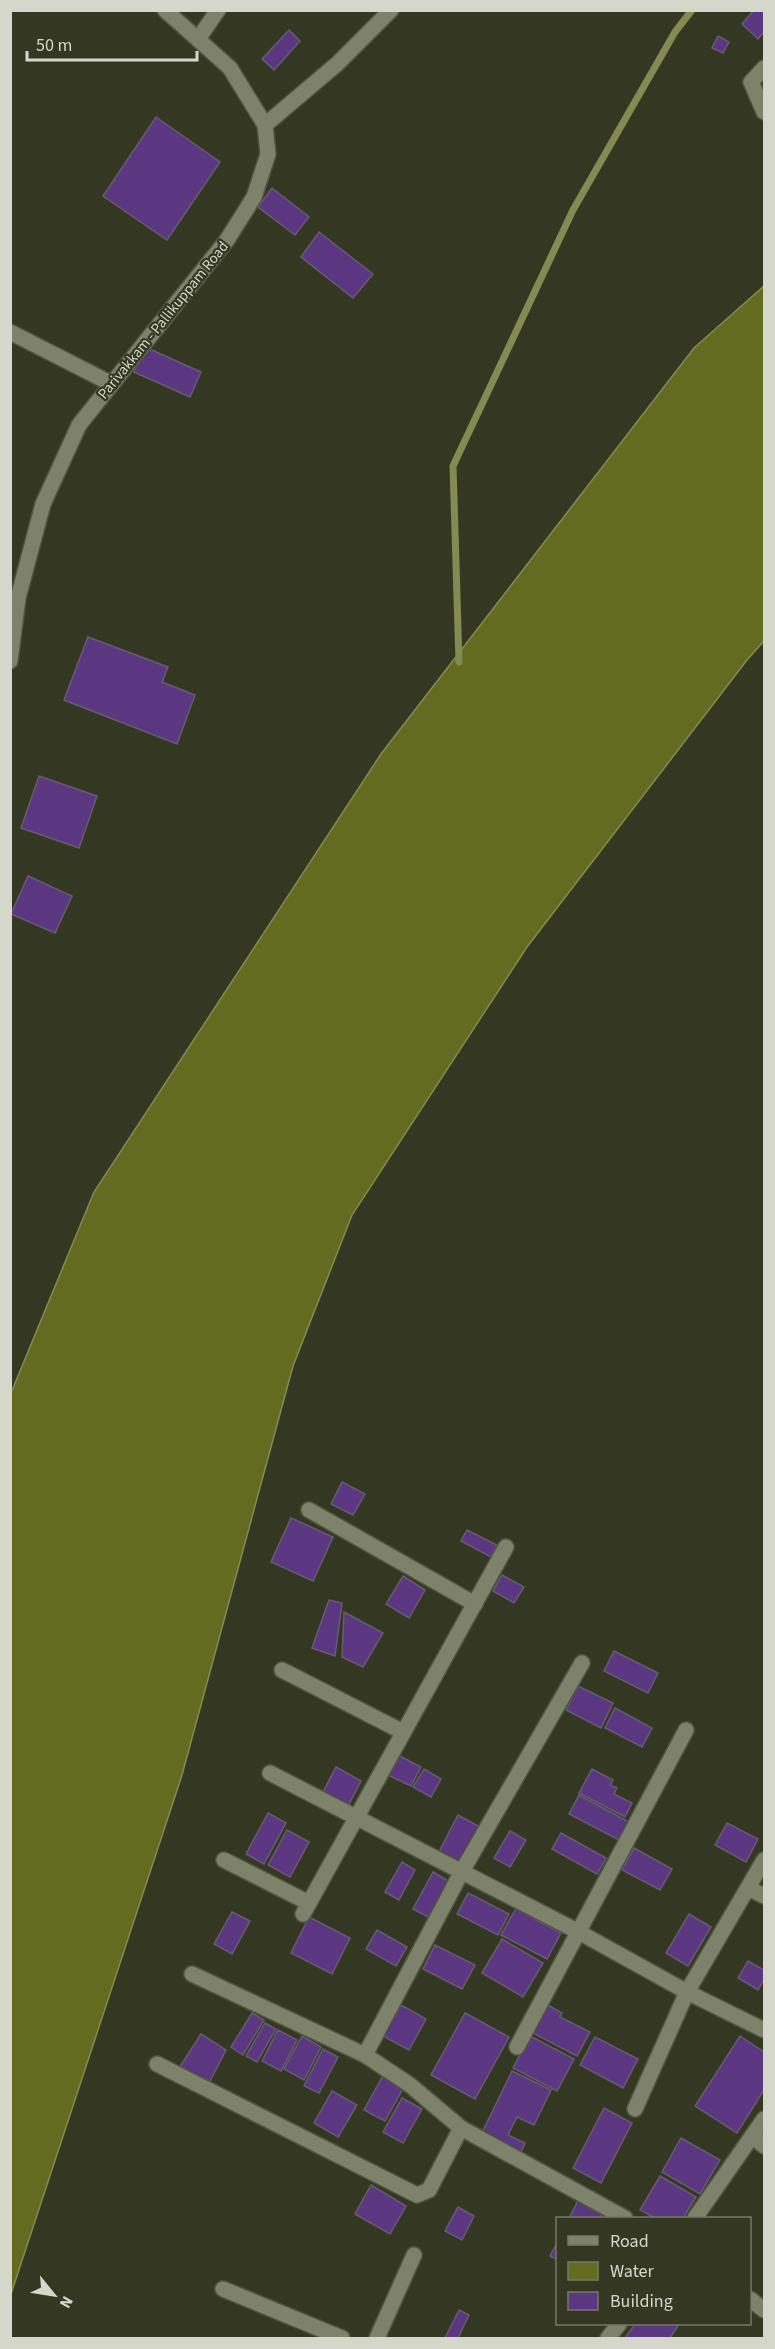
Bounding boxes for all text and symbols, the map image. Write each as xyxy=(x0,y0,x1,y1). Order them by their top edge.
scale bar xyxy=(27,24,196,62)
text: 50 m xyxy=(36,33,72,58)
street label: Parivakkam - Pallikuppam Road xyxy=(93,237,234,404)
legend xyxy=(556,2217,751,2325)
text: Road xyxy=(610,2229,649,2254)
text: Water xyxy=(610,2259,654,2284)
north arrow xyxy=(24,2265,84,2325)
text: Building xyxy=(610,2289,673,2314)
text: N xyxy=(54,2292,78,2312)

